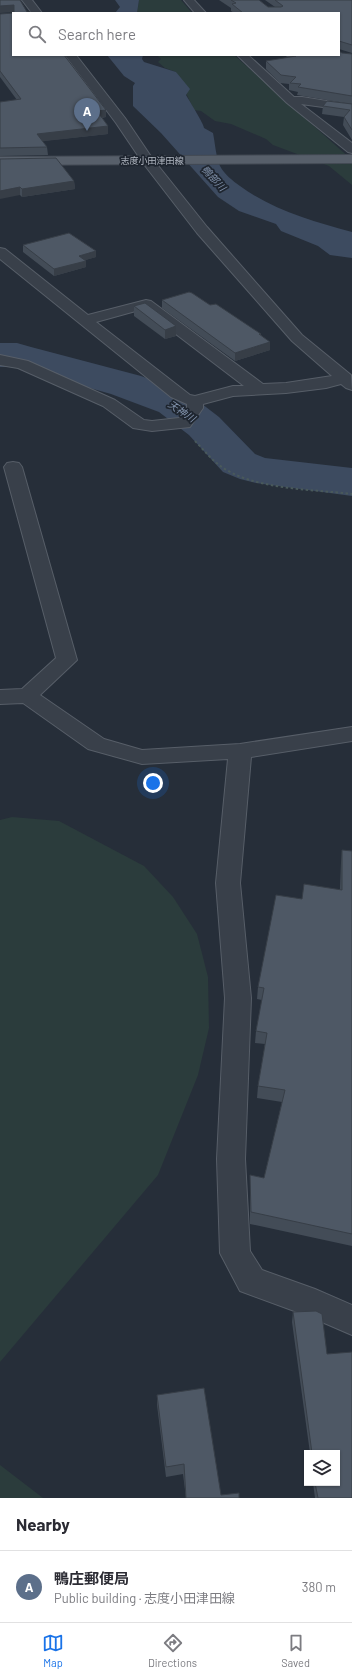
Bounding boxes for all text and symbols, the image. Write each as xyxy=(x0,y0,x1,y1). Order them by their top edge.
search box xyxy=(12,12,340,56)
icon: search xyxy=(26,23,48,45)
text: Search here xyxy=(58,25,136,43)
pin: A xyxy=(74,98,100,131)
street label: 志度小田津田線 xyxy=(120,155,184,166)
water label: 鴨部川 xyxy=(199,163,229,194)
water label: 天神川 xyxy=(166,398,199,425)
your location xyxy=(143,773,163,793)
map controls xyxy=(304,1450,340,1486)
button: layers xyxy=(304,1450,340,1486)
text: Nearby xyxy=(16,1514,70,1534)
text: 鴨庄郵便局 xyxy=(54,1569,129,1587)
text: A xyxy=(25,1579,33,1595)
text: 380 m xyxy=(302,1579,336,1595)
text: Public building · 志度小田津田線 xyxy=(54,1590,235,1606)
tab: Map xyxy=(42,1632,64,1669)
tab: Directions xyxy=(148,1632,197,1669)
tab: Saved xyxy=(281,1632,310,1669)

